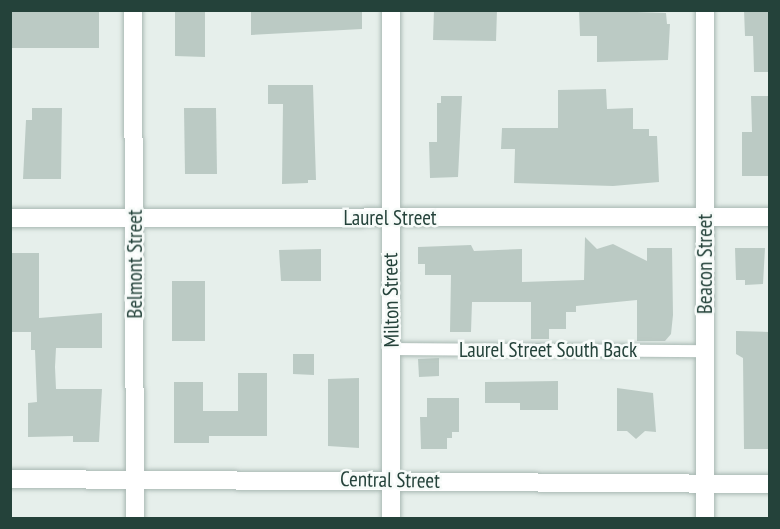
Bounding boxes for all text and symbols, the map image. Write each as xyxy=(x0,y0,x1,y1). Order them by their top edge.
street label: Laurel Street xyxy=(343,205,437,231)
street label: Belmont Street xyxy=(122,209,148,319)
street label: Beacon Street xyxy=(692,214,718,314)
street label: Milton Street xyxy=(378,252,404,348)
street label: Laurel Street South Back xyxy=(459,337,637,363)
street label: Central Street xyxy=(340,467,440,493)

